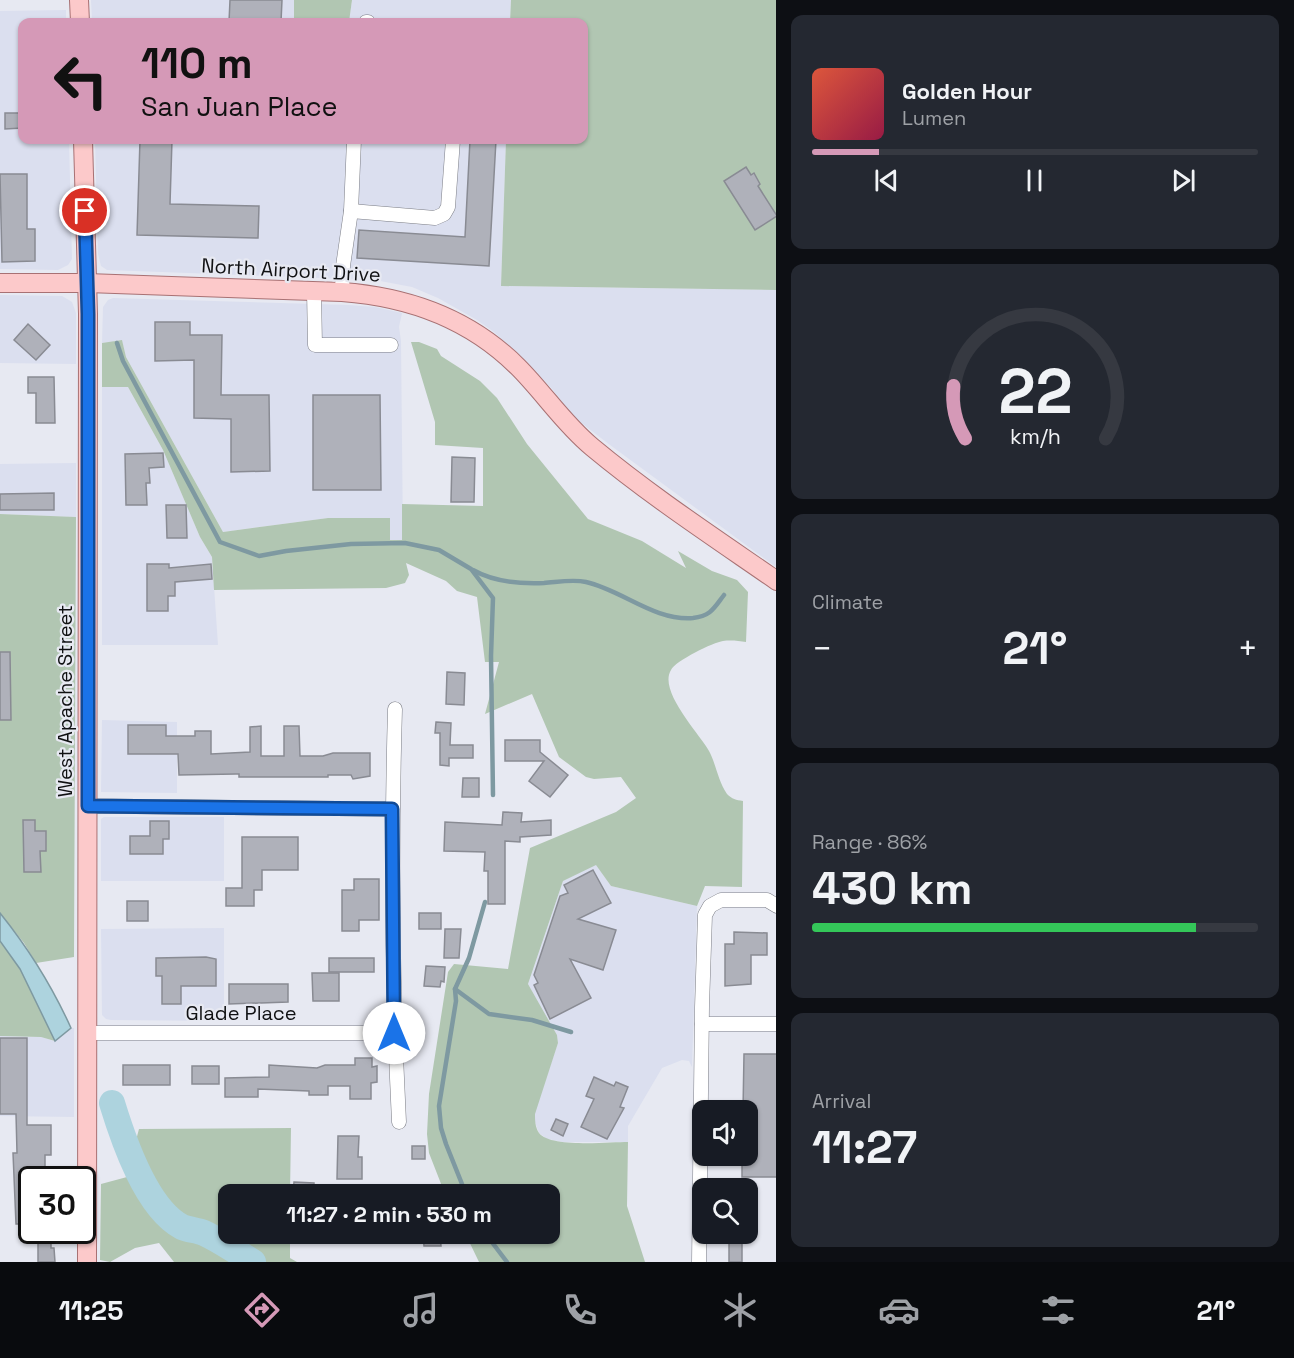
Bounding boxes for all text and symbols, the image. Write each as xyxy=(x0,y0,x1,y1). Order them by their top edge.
text: 110 m xyxy=(141,37,253,90)
icon: left xyxy=(42,42,120,120)
text: Golden Hour xyxy=(902,77,1032,105)
text: San Juan Place xyxy=(141,89,338,124)
text: Lumen xyxy=(902,105,966,131)
icon: previous xyxy=(870,164,903,197)
icon: pause xyxy=(1018,164,1051,197)
icon: next xyxy=(1167,164,1200,197)
pin xyxy=(59,185,110,236)
icon: arrive xyxy=(68,194,101,227)
street label: North Airport Drive xyxy=(201,252,381,288)
text: 22 xyxy=(998,352,1072,431)
text: km/h xyxy=(1009,423,1061,450)
text: Climate xyxy=(812,589,883,615)
street label: West Apache Street xyxy=(52,605,78,797)
text: 21° xyxy=(1003,620,1067,677)
text: − xyxy=(812,628,832,670)
text: + xyxy=(1238,628,1258,670)
text: Range · 86% xyxy=(812,829,927,855)
text: 430 km xyxy=(812,860,972,917)
street label: Glade Place xyxy=(185,1000,297,1026)
position arrow xyxy=(362,1001,426,1065)
text: Arrival xyxy=(812,1088,871,1114)
map controls xyxy=(692,1100,758,1244)
button: sound xyxy=(692,1100,758,1166)
text: 11:27 xyxy=(812,1119,917,1176)
speed limit sign: 30 xyxy=(18,1166,96,1244)
button: search xyxy=(692,1178,758,1244)
text: 11:27 · 2 min · 530 m xyxy=(286,1200,492,1228)
icon: directions xyxy=(241,1289,283,1331)
icon: music xyxy=(400,1289,442,1331)
icon: phone xyxy=(559,1289,601,1331)
icon: climate xyxy=(719,1289,761,1331)
icon: car xyxy=(878,1289,920,1331)
icon: filters xyxy=(1037,1289,1079,1331)
text: 11:25 xyxy=(59,1293,123,1328)
text: 21° xyxy=(1196,1293,1235,1328)

